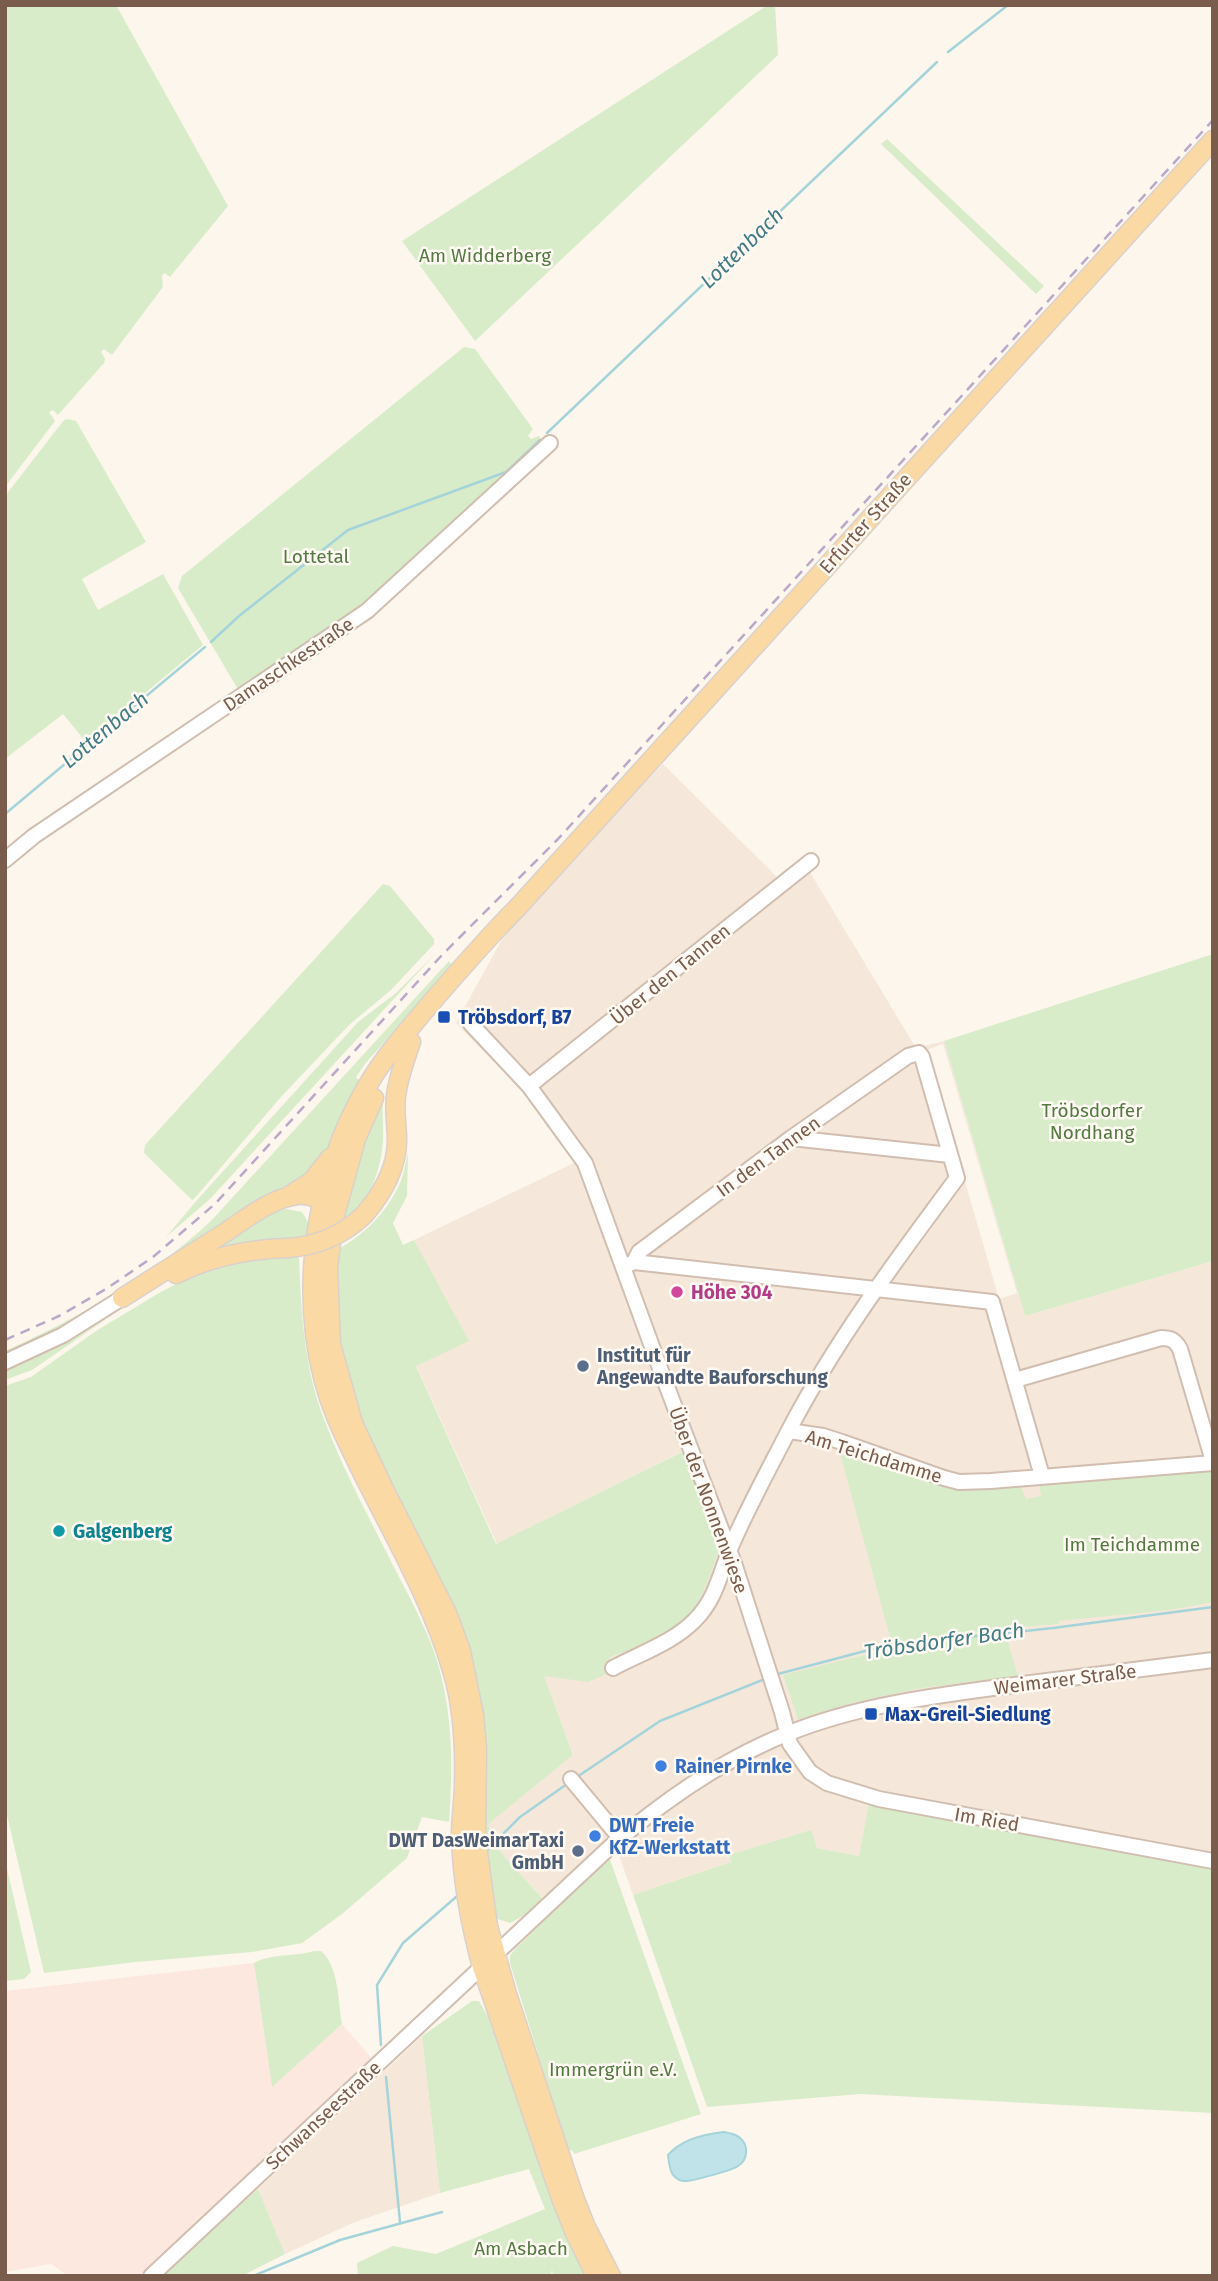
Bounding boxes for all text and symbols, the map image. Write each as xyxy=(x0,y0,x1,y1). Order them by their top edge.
water label: Lottenbach xyxy=(695,202,789,294)
park label: Am Widderberg xyxy=(419,244,551,267)
street label: Erfurter Straße xyxy=(814,468,916,578)
park label: Lottetal xyxy=(283,545,350,568)
street label: Damaschkestraße xyxy=(219,612,358,716)
water label: Lottenbach xyxy=(56,686,154,774)
street label: Über den Tannen xyxy=(606,919,735,1030)
place label: Tröbsdorf, B7 xyxy=(458,1006,572,1029)
marker: Tröbsdorf, B7 xyxy=(436,1009,452,1025)
park label: Tröbsdorfer Nordhang xyxy=(1042,1099,1143,1144)
street label: In den Tannen xyxy=(712,1111,825,1202)
place label: Höhe 304 xyxy=(691,1281,773,1304)
marker: Höhe 304 xyxy=(669,1284,685,1300)
place label: Institut für Angewandte Bauforschung xyxy=(596,1344,829,1389)
marker: Institut für Angewandte Bauforschung xyxy=(575,1358,591,1374)
street label: Über der Nonnenwiese xyxy=(664,1404,753,1597)
street label: Am Teichdamme xyxy=(803,1425,945,1488)
place label: Galgenberg xyxy=(73,1520,173,1543)
marker: Galgenberg xyxy=(51,1523,67,1539)
park label: Im Teichdamme xyxy=(1064,1533,1200,1556)
water label: Tröbsdorfer Bach xyxy=(862,1617,1026,1665)
street label: Weimarer Straße xyxy=(993,1659,1138,1700)
place label: Max-Greil-Siedlung xyxy=(885,1703,1051,1726)
marker: Max-Greil-Siedlung xyxy=(863,1706,879,1722)
place label: Rainer Pirnke xyxy=(675,1755,792,1778)
marker: Rainer Pirnke xyxy=(653,1758,669,1774)
street label: Im Ried xyxy=(953,1802,1021,1837)
place label: DWT Freie KfZ-Werkstatt xyxy=(609,1814,731,1859)
marker: DWT Freie KfZ-Werkstatt xyxy=(587,1828,603,1844)
place label: DWT DasWeimarTaxi GmbH xyxy=(389,1829,564,1874)
marker: DWT DasWeimarTaxi GmbH xyxy=(570,1843,586,1859)
street label: Schwanseestraße xyxy=(261,2056,386,2175)
park label: Immergrün e.V. xyxy=(549,2058,677,2081)
park label: Am Asbach xyxy=(474,2237,568,2260)

